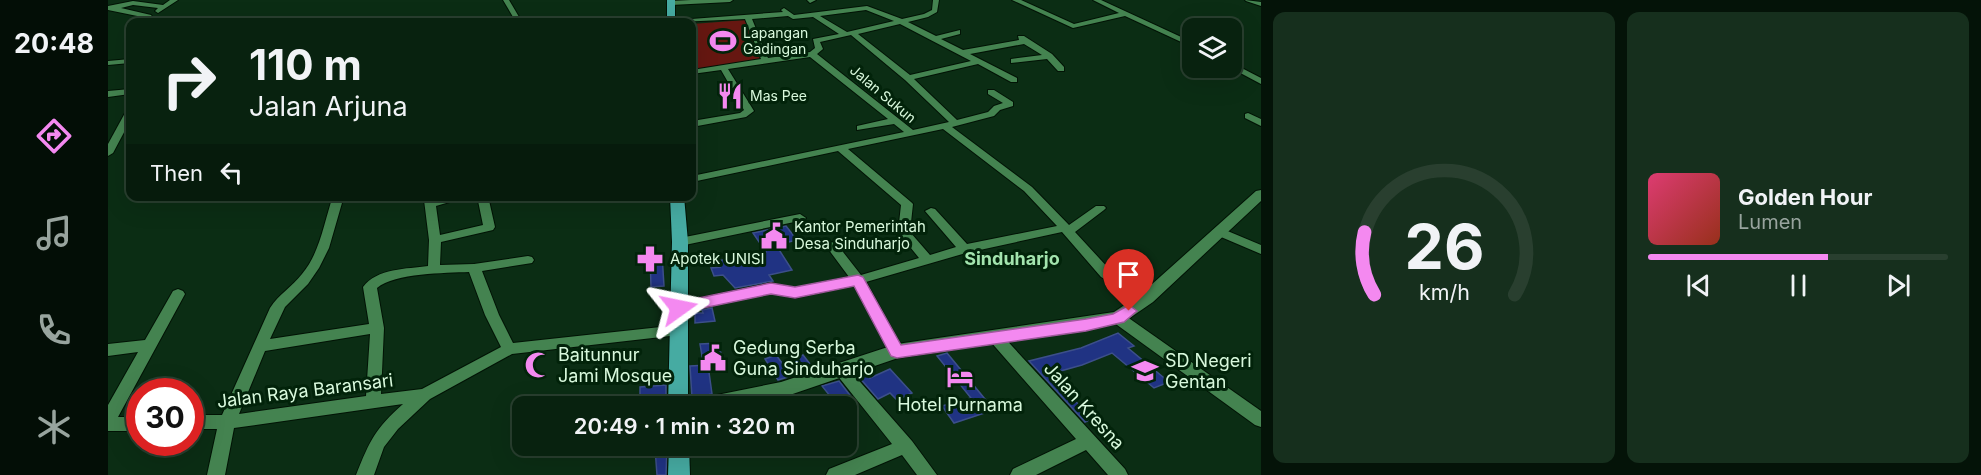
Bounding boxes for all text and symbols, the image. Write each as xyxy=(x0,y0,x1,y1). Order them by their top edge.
map controls xyxy=(1182,18,1242,78)
button: layers xyxy=(1182,18,1242,78)
place label: Lapangan Gadingan xyxy=(743,24,808,57)
sports icon: Lapangan Gadingan xyxy=(708,26,738,56)
text: 20:48 xyxy=(14,27,94,60)
text: 110 m xyxy=(249,39,362,90)
icon: right xyxy=(150,42,228,120)
street label: Jalan Sukun xyxy=(847,61,920,126)
restaurant icon: Mas Pee xyxy=(715,81,745,111)
place label: Mas Pee xyxy=(750,87,807,104)
text: Jalan Arjuna xyxy=(249,90,408,123)
icon: directions xyxy=(33,115,75,157)
icon: left xyxy=(215,156,248,189)
text: Then xyxy=(150,160,203,186)
text: Golden Hour xyxy=(1738,184,1872,210)
text: 26 xyxy=(1404,209,1484,284)
text: Lumen xyxy=(1738,210,1802,234)
icon: music xyxy=(33,212,75,254)
place label: Kantor Pemerintah Desa Sinduharjo xyxy=(794,217,926,253)
public building icon: Kantor Pemerintah Desa Sinduharjo xyxy=(759,221,789,251)
pharmacy icon: Apotek UNISI xyxy=(635,244,665,274)
district label: Sinduharjo xyxy=(964,248,1060,269)
place label: Apotek UNISI xyxy=(670,249,765,268)
pin xyxy=(1103,249,1154,311)
icon: arrive xyxy=(1112,258,1145,291)
icon: previous xyxy=(1682,269,1715,302)
icon: pause xyxy=(1782,269,1815,302)
icon: next xyxy=(1882,269,1915,302)
position arrow xyxy=(647,276,711,340)
text: km/h xyxy=(1419,279,1469,305)
icon: phone xyxy=(33,309,75,351)
place label: Gedung Serba Guna Sinduharjo xyxy=(733,337,874,379)
public building icon: Gedung Serba Guna Sinduharjo xyxy=(698,343,728,373)
place label: Baitunnur Jami Mosque xyxy=(558,344,672,386)
mosque icon: Baitunnur Jami Mosque xyxy=(523,350,553,380)
place label: SD Negeri Gentan xyxy=(1165,350,1252,392)
school or university icon: SD Negeri Gentan xyxy=(1130,356,1160,386)
street label: Jalan Kresna xyxy=(1040,358,1129,454)
hotel icon: Hotel Purnama xyxy=(945,362,975,392)
street label: Jalan Raya Baransari xyxy=(216,369,394,412)
speed limit sign: 30 xyxy=(126,378,204,456)
place label: Hotel Purnama xyxy=(897,394,1023,415)
icon: climate xyxy=(33,406,75,448)
text: 20:49 · 1 min · 320 m xyxy=(574,413,795,439)

